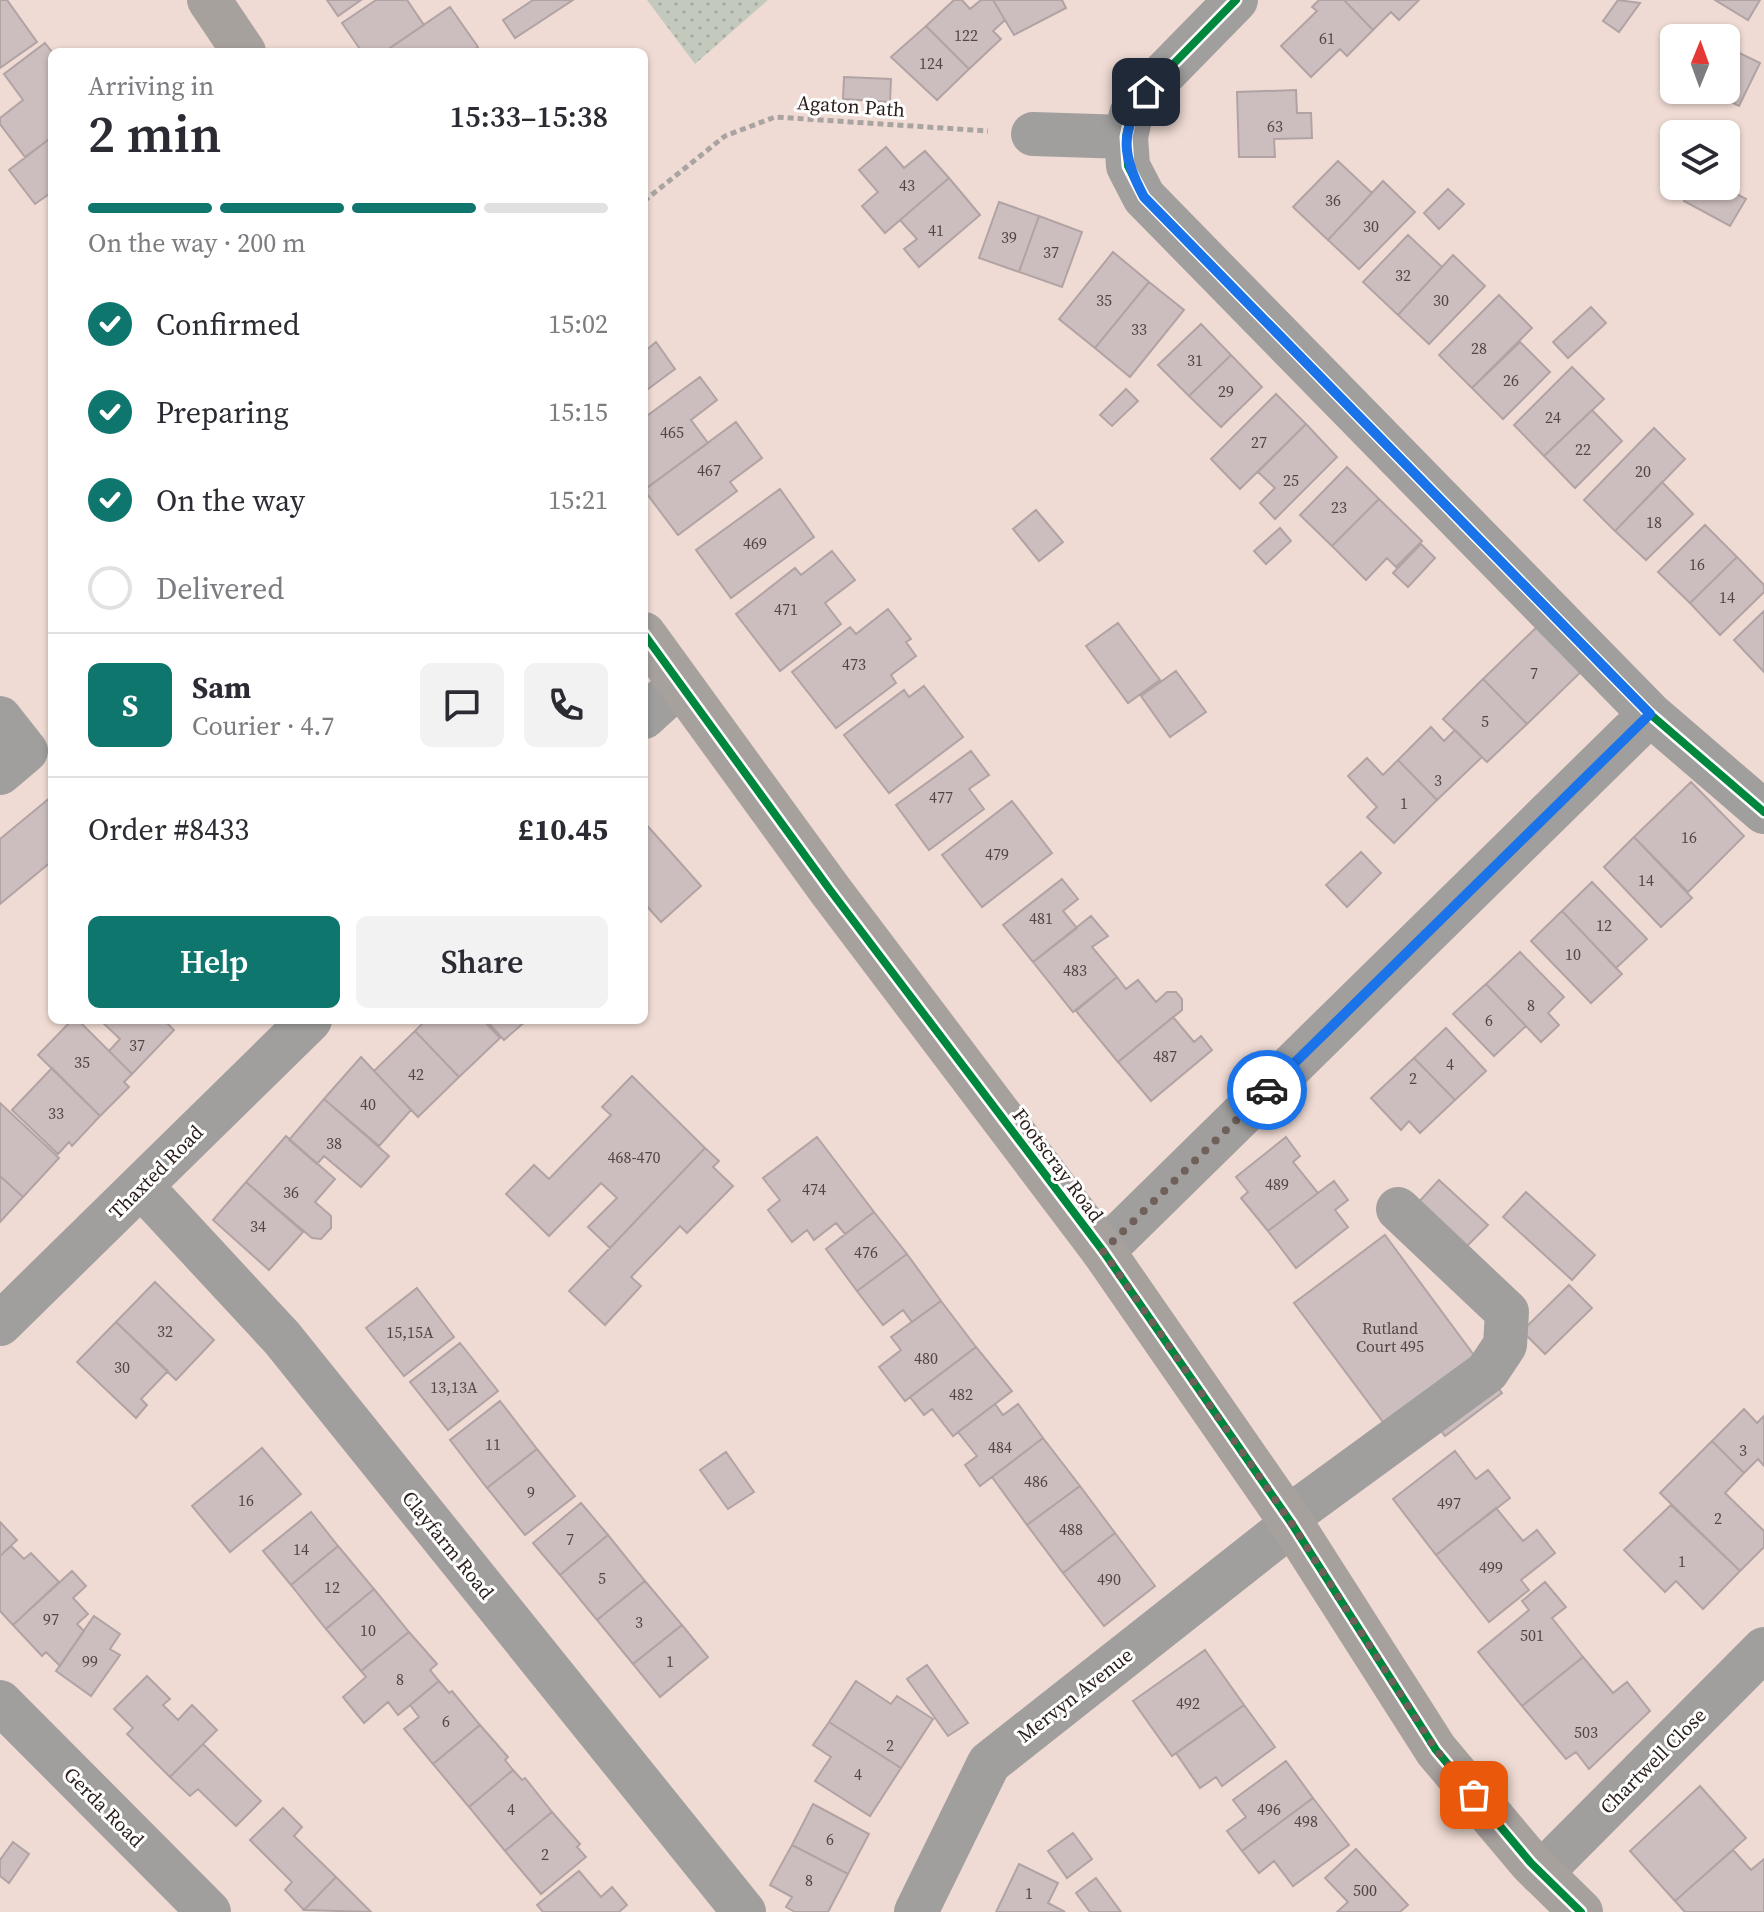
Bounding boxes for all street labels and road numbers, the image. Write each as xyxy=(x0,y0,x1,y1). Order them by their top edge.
street label: Agaton Path xyxy=(796,88,906,124)
street label: Footscray Road xyxy=(1006,1102,1110,1228)
street label: Thaxted Road xyxy=(103,1118,210,1225)
street label: Clayfarm Road xyxy=(396,1485,501,1606)
street label: Mervyn Avenue xyxy=(1011,1641,1139,1749)
street label: Chartwell Close xyxy=(1594,1702,1712,1820)
street label: Gerda Road xyxy=(58,1761,151,1854)

